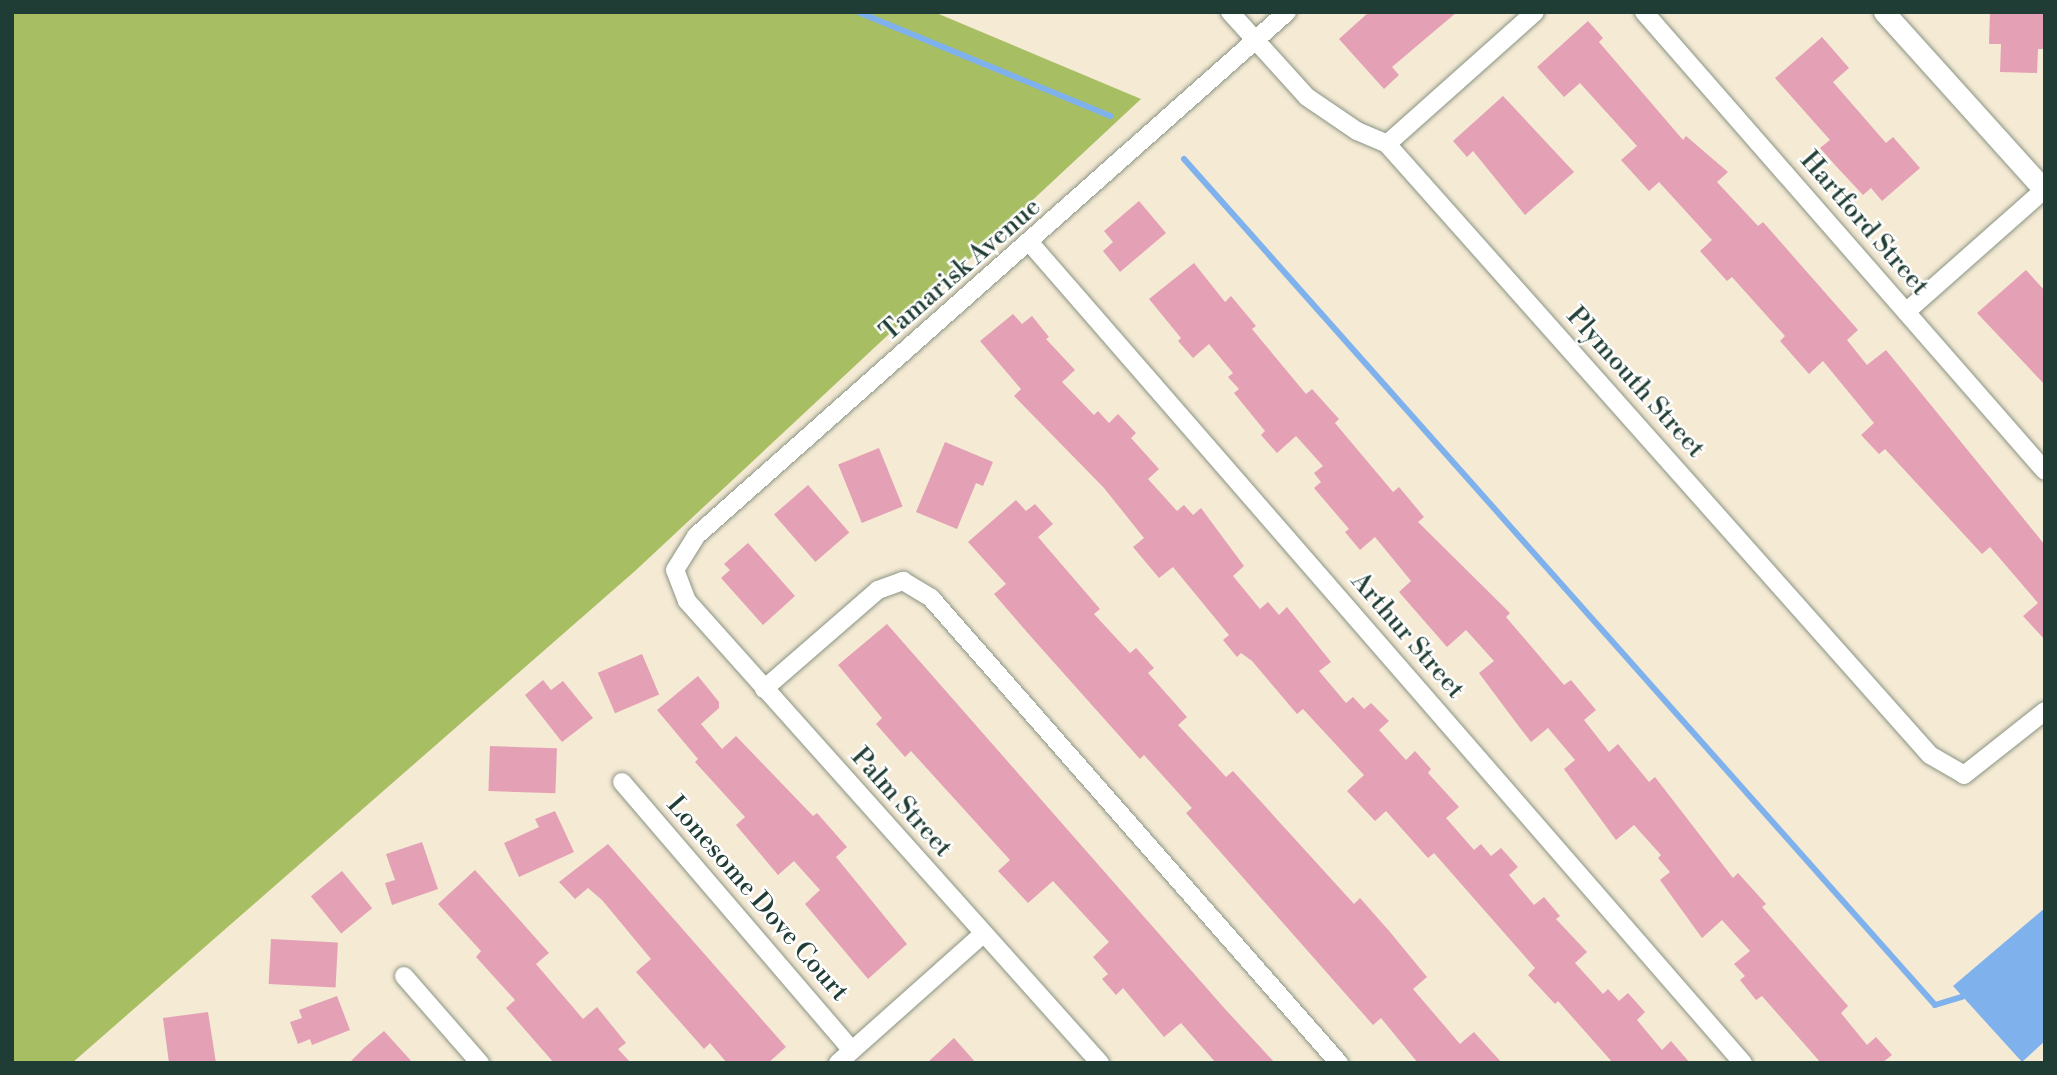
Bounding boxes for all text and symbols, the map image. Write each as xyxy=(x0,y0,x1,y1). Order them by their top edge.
street label: Hartford Street xyxy=(1793,146,1935,302)
street label: Tamarisk Avenue xyxy=(874,192,1048,348)
street label: Plymouth Street xyxy=(1559,301,1711,465)
street label: Arthur Street xyxy=(1344,567,1470,705)
street label: Palm Street xyxy=(844,742,958,864)
street label: Lonesome Dove Court xyxy=(659,790,855,1008)

